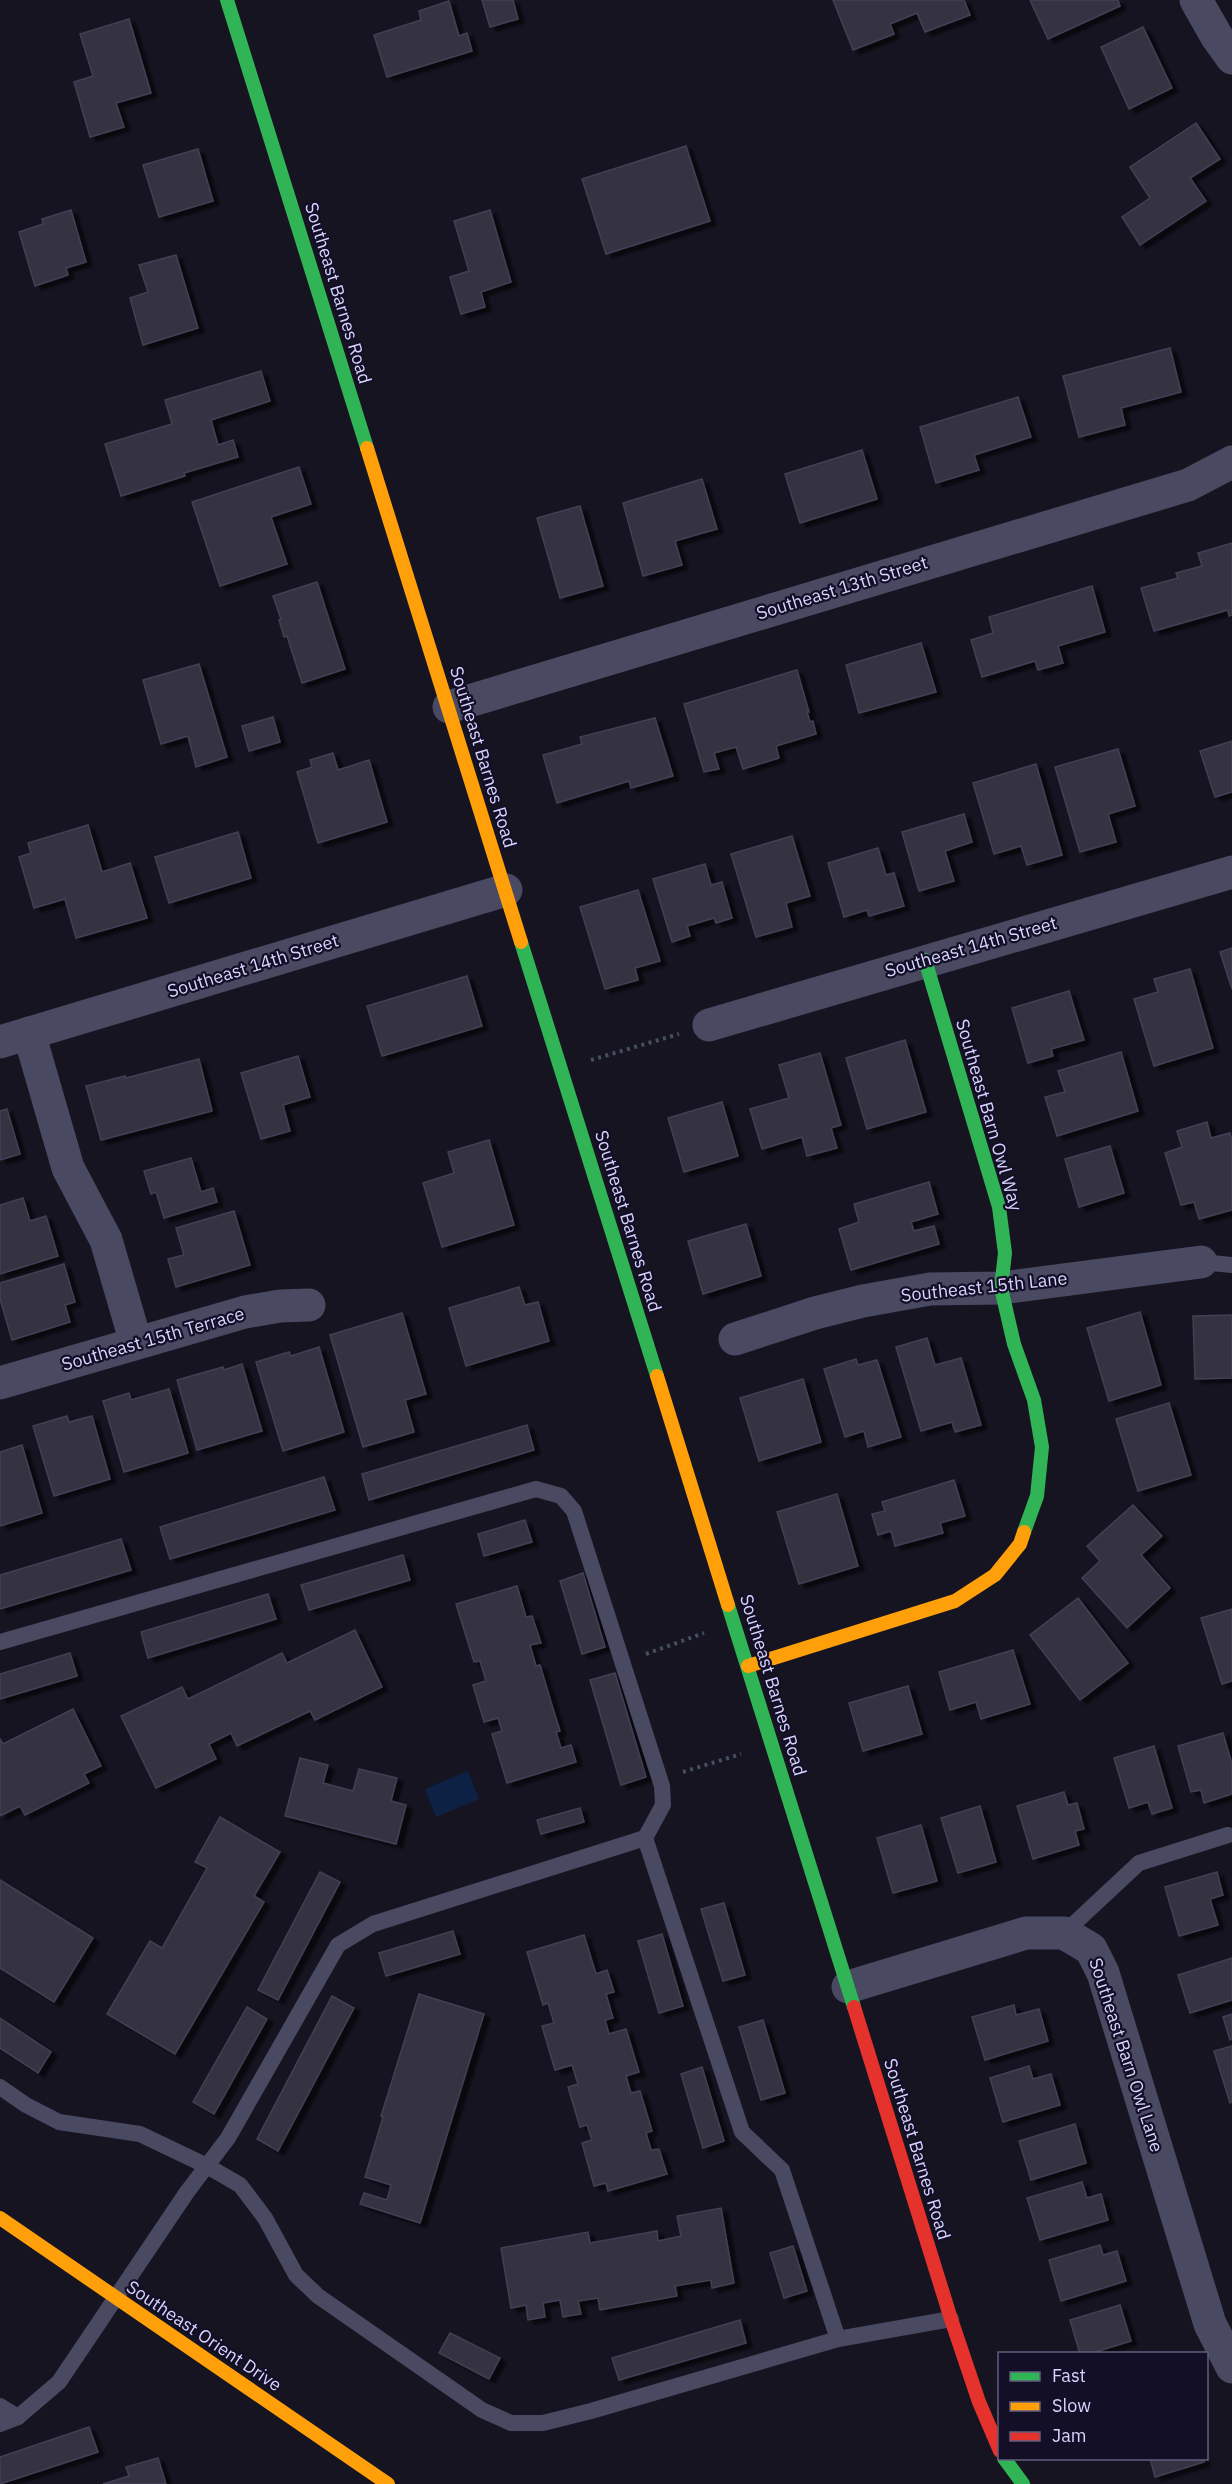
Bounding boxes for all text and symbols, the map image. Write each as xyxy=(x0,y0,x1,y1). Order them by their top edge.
street label: Southeast Barnes Road xyxy=(300,199,377,386)
street label: Southeast 13th Street xyxy=(753,551,930,625)
street label: Southeast Barnes Road xyxy=(445,663,522,850)
street label: Southeast 14th Street xyxy=(882,911,1059,982)
street label: Southeast 14th Street xyxy=(164,929,341,1003)
street label: Southeast Barn Owl Way xyxy=(951,1016,1028,1213)
street label: Southeast Barnes Road xyxy=(590,1127,667,1314)
street label: Southeast 15th Lane xyxy=(900,1266,1068,1307)
street label: Southeast 15th Terrace xyxy=(59,1301,247,1376)
street label: Southeast Barnes Road xyxy=(735,1591,812,1778)
street label: Southeast Barn Owl Lane xyxy=(1084,1955,1169,2155)
street label: Southeast Barnes Road xyxy=(879,2055,956,2242)
street label: Southeast Orient Drive xyxy=(122,2275,286,2396)
legend xyxy=(998,2352,1208,2460)
text: Fast xyxy=(1052,2364,1086,2387)
text: Slow xyxy=(1052,2394,1091,2417)
text: Jam xyxy=(1052,2424,1087,2447)

